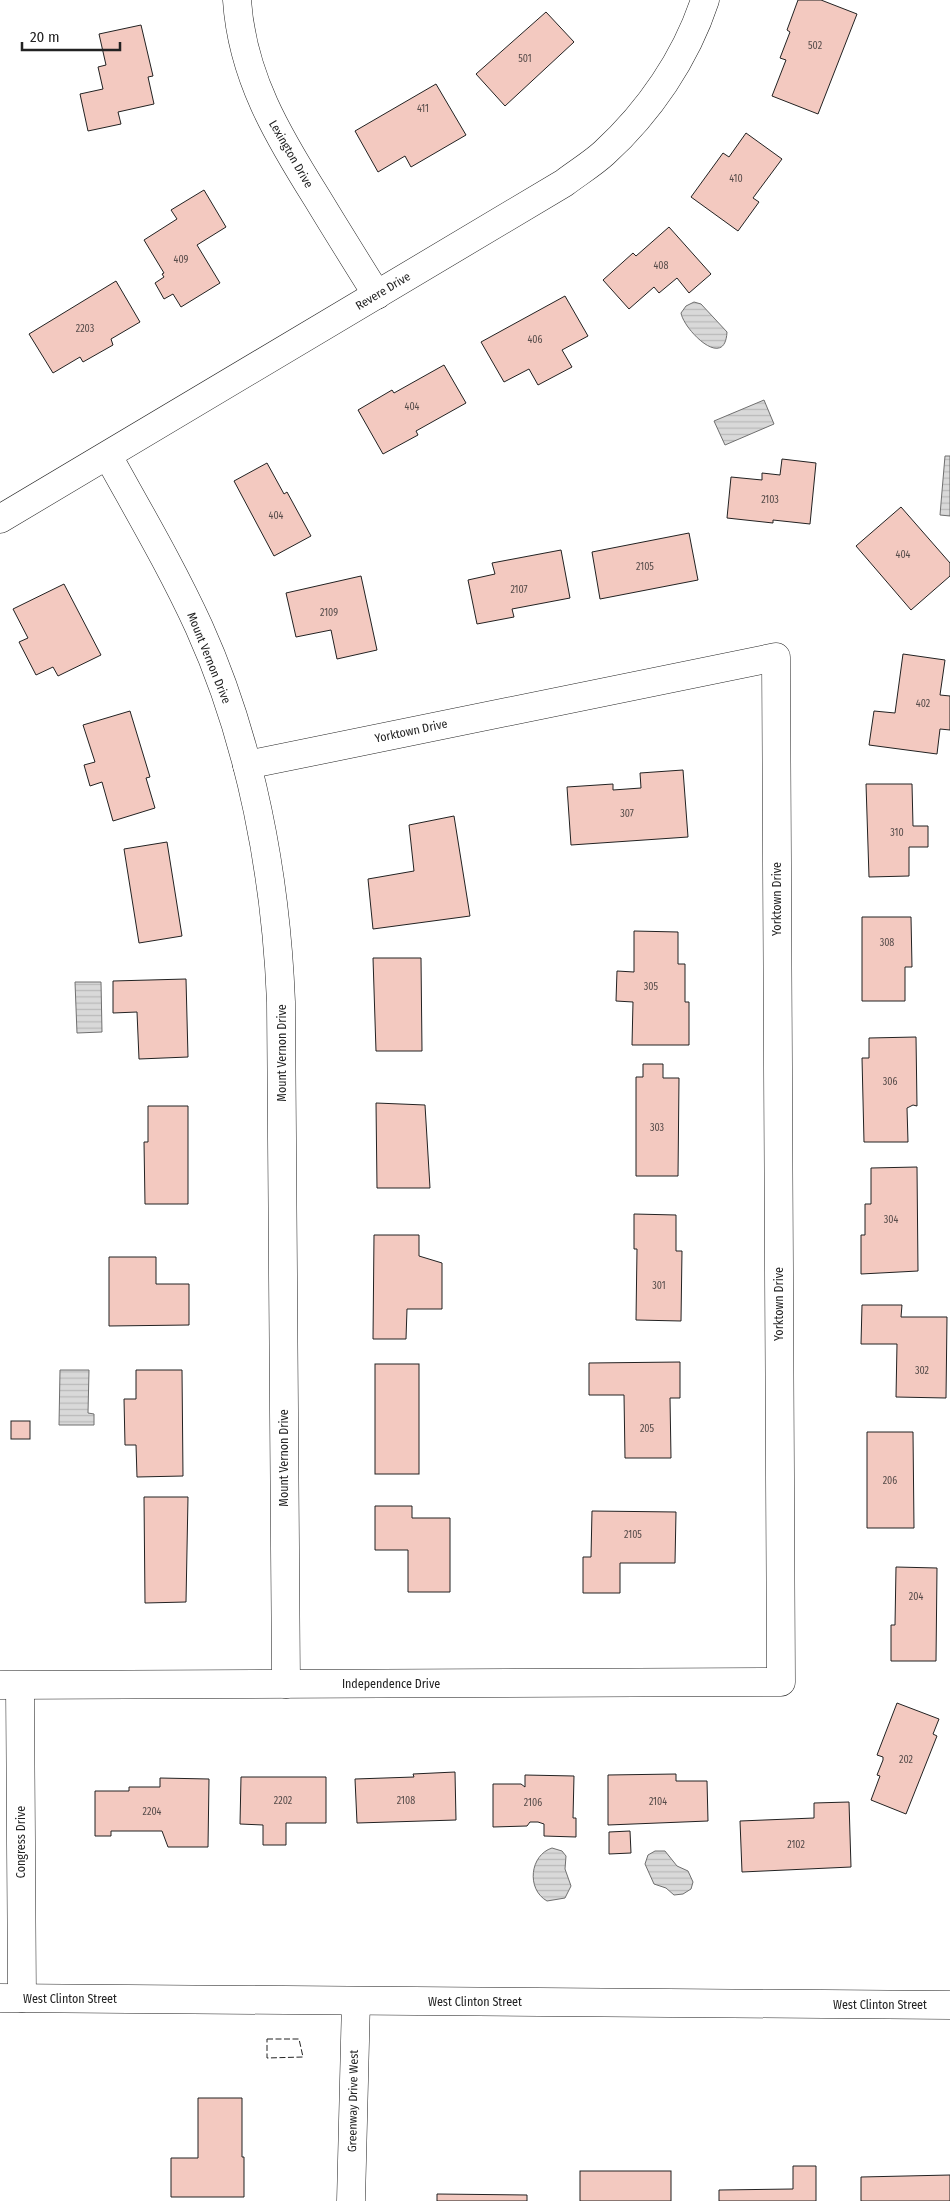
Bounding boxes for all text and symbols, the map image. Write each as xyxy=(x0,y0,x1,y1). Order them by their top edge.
scale bar xyxy=(22,20,120,52)
text: 20 m xyxy=(30,28,60,46)
house number: 502 xyxy=(808,40,823,52)
house number: 501 xyxy=(518,53,532,65)
house number: 411 xyxy=(417,103,429,115)
street label: Lexington Drive xyxy=(266,118,316,190)
house number: 410 xyxy=(729,173,743,185)
house number: 409 xyxy=(174,254,189,266)
house number: 408 xyxy=(653,260,669,272)
street label: Revere Drive xyxy=(353,269,413,313)
house number: 2203 xyxy=(76,323,95,335)
house number: 406 xyxy=(527,334,543,346)
house number: 404 xyxy=(405,401,420,413)
house number: 2103 xyxy=(761,494,779,506)
house number: 404 xyxy=(269,510,284,522)
house number: 404 xyxy=(896,549,911,561)
house number: 2105 xyxy=(636,561,654,573)
house number: 2107 xyxy=(510,584,528,596)
house number: 2109 xyxy=(320,607,338,619)
street label: Mount Vernon Drive xyxy=(184,610,234,706)
house number: 402 xyxy=(916,698,931,710)
street label: Yorktown Drive xyxy=(373,716,449,746)
house number: 307 xyxy=(620,808,634,820)
house number: 310 xyxy=(890,827,904,839)
street label: Yorktown Drive xyxy=(770,862,784,936)
house number: 308 xyxy=(880,937,894,949)
house number: 305 xyxy=(644,981,659,993)
street label: Mount Vernon Drive xyxy=(275,1004,289,1102)
house number: 306 xyxy=(883,1076,897,1088)
house number: 303 xyxy=(650,1122,665,1134)
house number: 304 xyxy=(884,1214,898,1226)
street label: Yorktown Drive xyxy=(772,1267,786,1341)
house number: 301 xyxy=(652,1280,666,1292)
house number: 302 xyxy=(915,1365,930,1377)
street label: Mount Vernon Drive xyxy=(277,1409,291,1507)
house number: 205 xyxy=(640,1423,655,1435)
house number: 206 xyxy=(883,1475,897,1487)
house number: 2105 xyxy=(624,1529,642,1541)
house number: 204 xyxy=(909,1591,923,1603)
street label: Independence Drive xyxy=(342,1677,440,1691)
house number: 202 xyxy=(899,1754,914,1766)
house number: 2202 xyxy=(274,1795,293,1807)
house number: 2108 xyxy=(397,1795,415,1807)
house number: 2104 xyxy=(649,1796,667,1808)
house number: 2106 xyxy=(524,1797,542,1809)
street label: Congress Drive xyxy=(14,1806,28,1878)
house number: 2204 xyxy=(143,1806,162,1818)
house number: 2102 xyxy=(787,1839,805,1851)
street label: West Clinton Street xyxy=(23,1992,117,2006)
street label: West Clinton Street xyxy=(428,1995,522,2009)
street label: West Clinton Street xyxy=(833,1998,927,2012)
street label: Greenway Drive West xyxy=(345,2050,361,2152)

